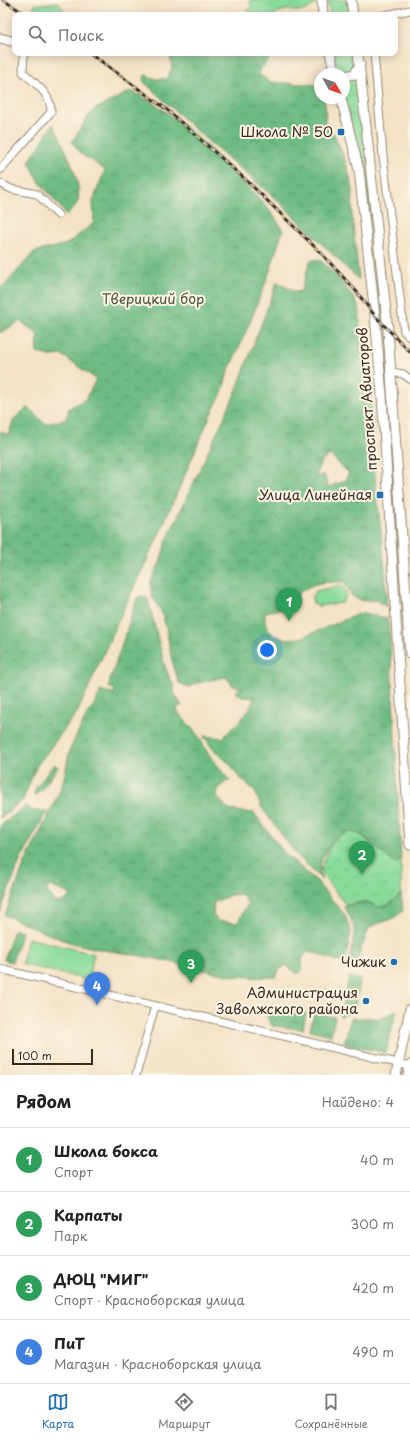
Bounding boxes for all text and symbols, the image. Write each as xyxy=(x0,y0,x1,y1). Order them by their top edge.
search box xyxy=(12,12,398,56)
icon: search xyxy=(26,23,48,45)
text: Поиск xyxy=(58,23,104,46)
north arrow xyxy=(314,68,350,104)
place label: Школа № 50 xyxy=(241,121,333,142)
marker: Школа № 50 xyxy=(336,127,346,137)
park label: Тверицкий бор xyxy=(102,288,204,309)
street label: проспект Авиаторов xyxy=(351,327,382,471)
place label: Улица Линейная xyxy=(259,484,372,505)
marker: Улица Линейная xyxy=(375,490,385,500)
pin: 1 xyxy=(276,588,302,621)
your location xyxy=(257,640,277,660)
pin: 2 xyxy=(349,841,375,874)
pin: 3 xyxy=(178,950,204,983)
place label: Чижик xyxy=(341,951,387,972)
marker: Чижик xyxy=(389,957,399,967)
pin: 4 xyxy=(84,972,110,1005)
place label: Администрация Заволжского района xyxy=(217,982,358,1019)
marker: Администрация Заволжского района xyxy=(361,996,371,1006)
scale bar xyxy=(12,1047,93,1066)
text: 100 m xyxy=(18,1047,52,1064)
text: Рядом xyxy=(16,1088,71,1114)
text: Найдено: 4 xyxy=(322,1092,394,1111)
text: Школа бокса xyxy=(54,1139,158,1162)
text: 1 xyxy=(26,1150,32,1169)
text: 40 m xyxy=(360,1150,394,1169)
text: Спорт xyxy=(54,1162,93,1181)
text: Карпаты xyxy=(54,1203,123,1226)
text: 2 xyxy=(24,1214,34,1233)
text: 300 m xyxy=(350,1214,394,1233)
text: Парк xyxy=(54,1226,88,1245)
text: ДЮЦ "МИГ" xyxy=(54,1267,148,1290)
text: 3 xyxy=(25,1278,33,1297)
text: 420 m xyxy=(352,1278,394,1297)
text: Спорт · Красноборская улица xyxy=(54,1290,245,1309)
text: ПиТ xyxy=(54,1331,85,1354)
text: 4 xyxy=(25,1342,33,1361)
text: 490 m xyxy=(352,1342,394,1361)
text: Магазин · Красноборская улица xyxy=(54,1354,261,1373)
tab: Карта xyxy=(42,1391,74,1432)
tab: Маршрут xyxy=(158,1391,210,1432)
tab: Сохранённые xyxy=(294,1391,368,1432)

